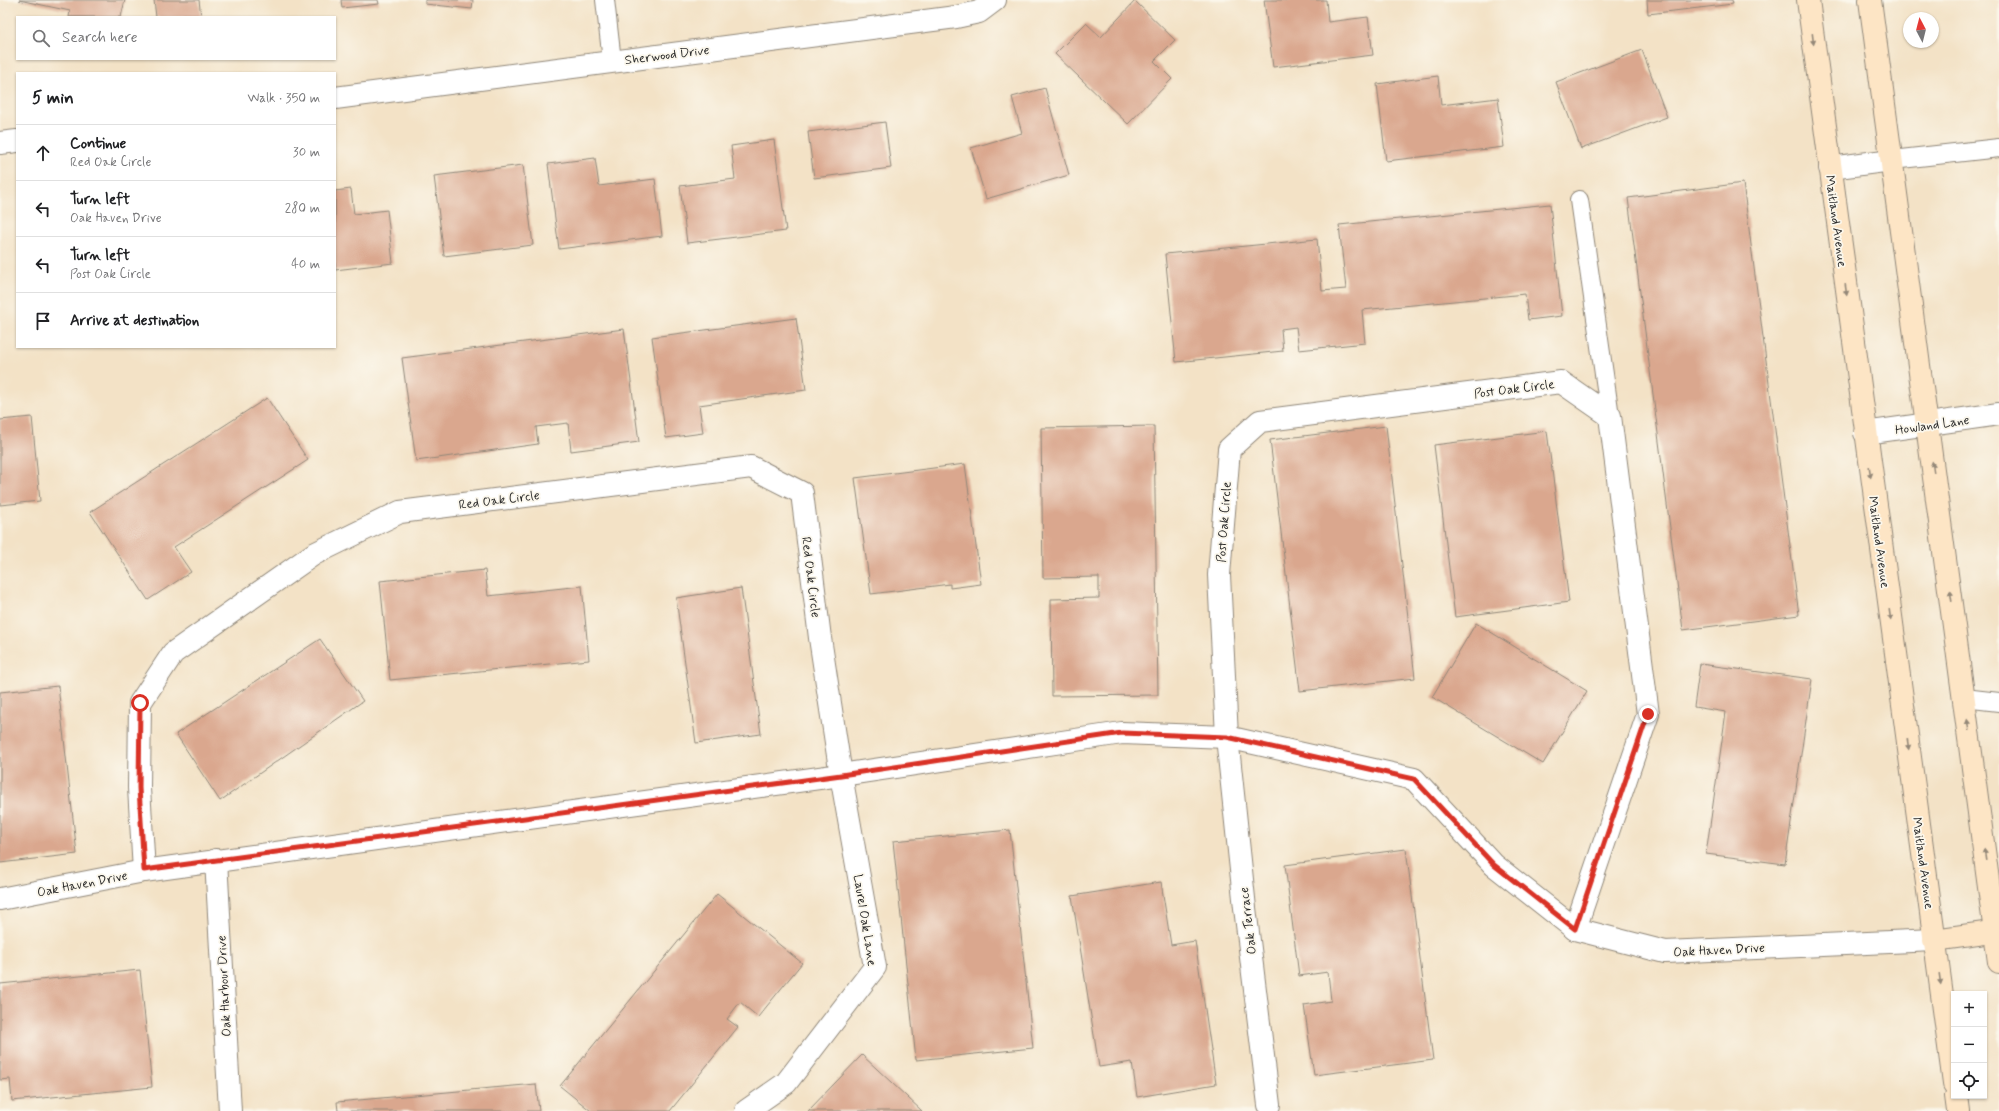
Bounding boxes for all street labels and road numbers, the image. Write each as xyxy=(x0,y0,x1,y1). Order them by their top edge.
street label: Sherwood Drive xyxy=(624,42,711,69)
street label: Maitland Avenue xyxy=(1821,174,1850,268)
street label: Post Oak Circle xyxy=(1473,376,1555,403)
street label: Howland Lane xyxy=(1894,412,1971,439)
street label: Post Oak Circle xyxy=(1213,481,1236,563)
street label: Red Oak Circle xyxy=(458,487,541,514)
street label: Maitland Avenue xyxy=(1864,495,1893,589)
street label: Red Oak Circle xyxy=(797,536,824,619)
street label: Maitland Avenue xyxy=(1908,816,1937,910)
street label: Oak Haven Drive xyxy=(36,867,129,902)
street label: Laurel Oak Lane xyxy=(849,873,880,967)
street label: Oak Terrace xyxy=(1236,886,1261,955)
street label: Oak Harbour Drive xyxy=(213,935,236,1037)
street label: Oak Haven Drive xyxy=(1673,940,1765,961)

